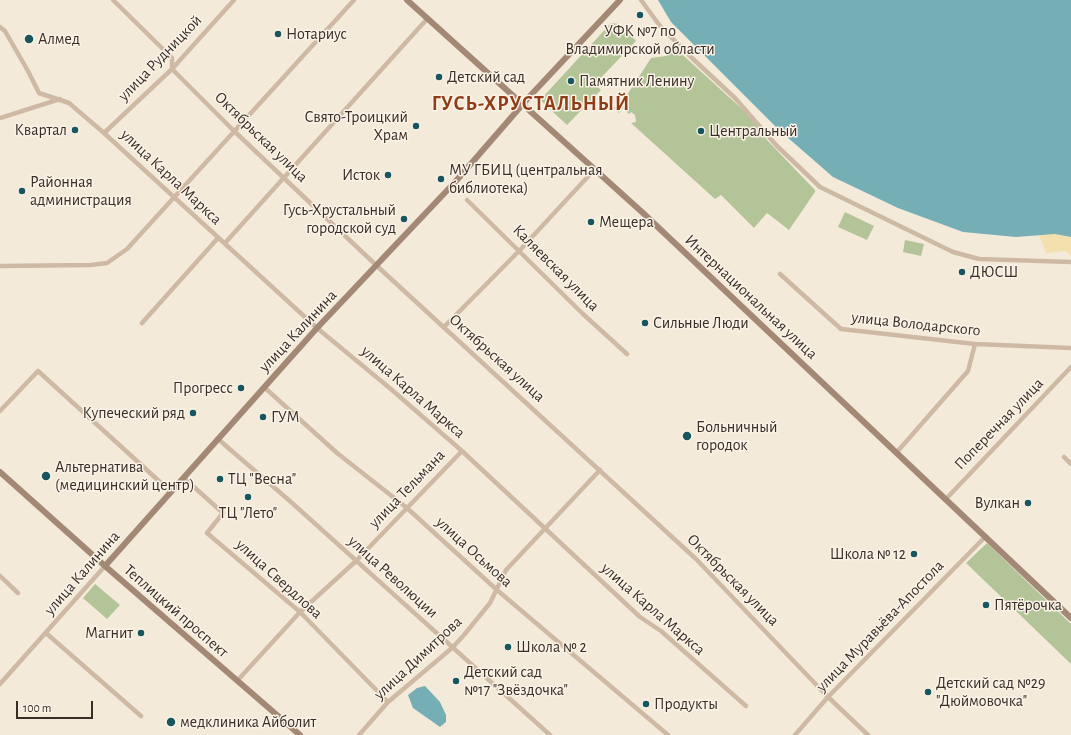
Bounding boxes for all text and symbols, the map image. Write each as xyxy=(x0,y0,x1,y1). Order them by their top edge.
marker: УФК №7 по Владимирской области xyxy=(635,10,645,20)
street label: улица Рудницкой xyxy=(114,11,206,105)
place label: УФК №7 по Владимирской области xyxy=(565,21,715,59)
place label: Нотариус xyxy=(286,24,347,44)
place label: Алмед xyxy=(38,29,80,49)
marker: Нотариус xyxy=(273,29,283,39)
marker: Алмед xyxy=(23,33,35,45)
place label: Детский сад xyxy=(447,67,525,87)
place label: Памятник Ленину xyxy=(579,71,694,91)
marker: Детский сад xyxy=(434,72,444,82)
marker: Памятник Ленину xyxy=(566,76,576,86)
street label: Октябрьская улица xyxy=(210,88,312,186)
district label: ГУСЬ-ХРУСТАЛЬНЫЙ xyxy=(432,92,630,116)
place label: Свято-Троицкий Храм xyxy=(305,107,408,145)
place label: Квартал xyxy=(15,120,67,140)
marker: Свято-Троицкий Храм xyxy=(411,121,421,131)
place label: Центральный xyxy=(709,121,798,141)
marker: Квартал xyxy=(70,125,80,135)
street label: улица Карла Маркса xyxy=(116,125,226,229)
marker: Центральный xyxy=(696,126,706,136)
place label: МУ ГБИЦ (центральная библиотека) xyxy=(449,160,603,198)
place label: Исток xyxy=(342,165,380,185)
marker: Исток xyxy=(383,170,393,180)
place label: Районная администрация xyxy=(30,172,132,210)
marker: МУ ГБИЦ (центральная библиотека) xyxy=(436,174,446,184)
marker: Районная администрация xyxy=(17,186,27,196)
place label: Гусь-Хрустальный городской суд xyxy=(283,200,396,238)
place label: Мещера xyxy=(599,212,654,232)
marker: Гусь-Хрустальный городской суд xyxy=(399,214,409,224)
marker: Мещера xyxy=(586,217,596,227)
street label: Каляевская улица xyxy=(509,221,603,315)
street label: Интернациональная улица xyxy=(681,230,821,364)
place label: ДЮСШ xyxy=(970,262,1018,282)
marker: ДЮСШ xyxy=(957,267,967,277)
street label: улица Калинина xyxy=(255,286,341,376)
street label: улица Володарского xyxy=(850,308,982,340)
street label: Октябрьская улица xyxy=(445,310,549,406)
place label: Сильные Люди xyxy=(653,313,749,333)
marker: Сильные Люди xyxy=(640,318,650,328)
street label: улица Карла Маркса xyxy=(357,342,469,442)
street label: Поперечная улица xyxy=(950,374,1048,474)
place label: Прогресс xyxy=(173,378,233,398)
marker: Прогресс xyxy=(236,383,246,393)
place label: Купеческий ряд xyxy=(83,403,185,423)
place label: ГУМ xyxy=(271,407,300,427)
marker: Купеческий ряд xyxy=(188,408,198,418)
marker: ГУМ xyxy=(258,412,268,422)
place label: Больничный городок xyxy=(696,417,777,455)
marker: Больничный городок xyxy=(681,430,693,442)
street label: улица Тельмана xyxy=(365,446,449,532)
place label: Альтернатива (медицинский центр) xyxy=(55,457,195,495)
place label: ТЦ "Весна" xyxy=(228,469,296,489)
marker: Альтернатива (медицинский центр) xyxy=(40,470,52,482)
marker: ТЦ "Весна" xyxy=(215,474,225,484)
marker: ТЦ "Лето" xyxy=(243,492,253,502)
place label: Вулкан xyxy=(974,493,1020,513)
marker: Вулкан xyxy=(1023,498,1033,508)
place label: ТЦ "Лето" xyxy=(219,503,277,523)
street label: улица Осьмова xyxy=(432,513,516,591)
street label: улица Калинина xyxy=(40,527,124,619)
street label: Октябрьская улица xyxy=(683,530,783,630)
street label: улица Революции xyxy=(344,532,442,622)
street label: улица Свердлова xyxy=(232,535,326,623)
place label: Школа № 12 xyxy=(830,544,906,564)
marker: Школа № 12 xyxy=(909,549,919,559)
street label: улица Муравьёва-Апостола xyxy=(812,556,948,696)
street label: улица Карла Маркса xyxy=(597,559,709,659)
street label: Теплицкий проспект xyxy=(120,560,232,662)
place label: Пятёрочка xyxy=(994,595,1062,615)
marker: Пятёрочка xyxy=(981,600,991,610)
street label: улица Димитрова xyxy=(370,612,466,704)
place label: Магнит xyxy=(85,623,133,643)
marker: Магнит xyxy=(136,628,146,638)
place label: Школа № 2 xyxy=(516,637,587,657)
marker: Школа № 2 xyxy=(503,642,513,652)
place label: Детский сад №17 "Звёздочка" xyxy=(464,662,568,700)
place label: Детский сад №29 "Дюймовочка" xyxy=(936,673,1046,711)
marker: Детский сад №17 "Звёздочка" xyxy=(451,676,461,686)
marker: Детский сад №29 "Дюймовочка" xyxy=(923,687,933,697)
scale bar xyxy=(18,693,95,719)
place label: Продукты xyxy=(654,694,718,714)
marker: Продукты xyxy=(641,699,651,709)
text: 100 m xyxy=(23,702,51,714)
place label: медклиника Айболит xyxy=(180,712,316,732)
marker: медклиника Айболит xyxy=(165,716,177,728)

